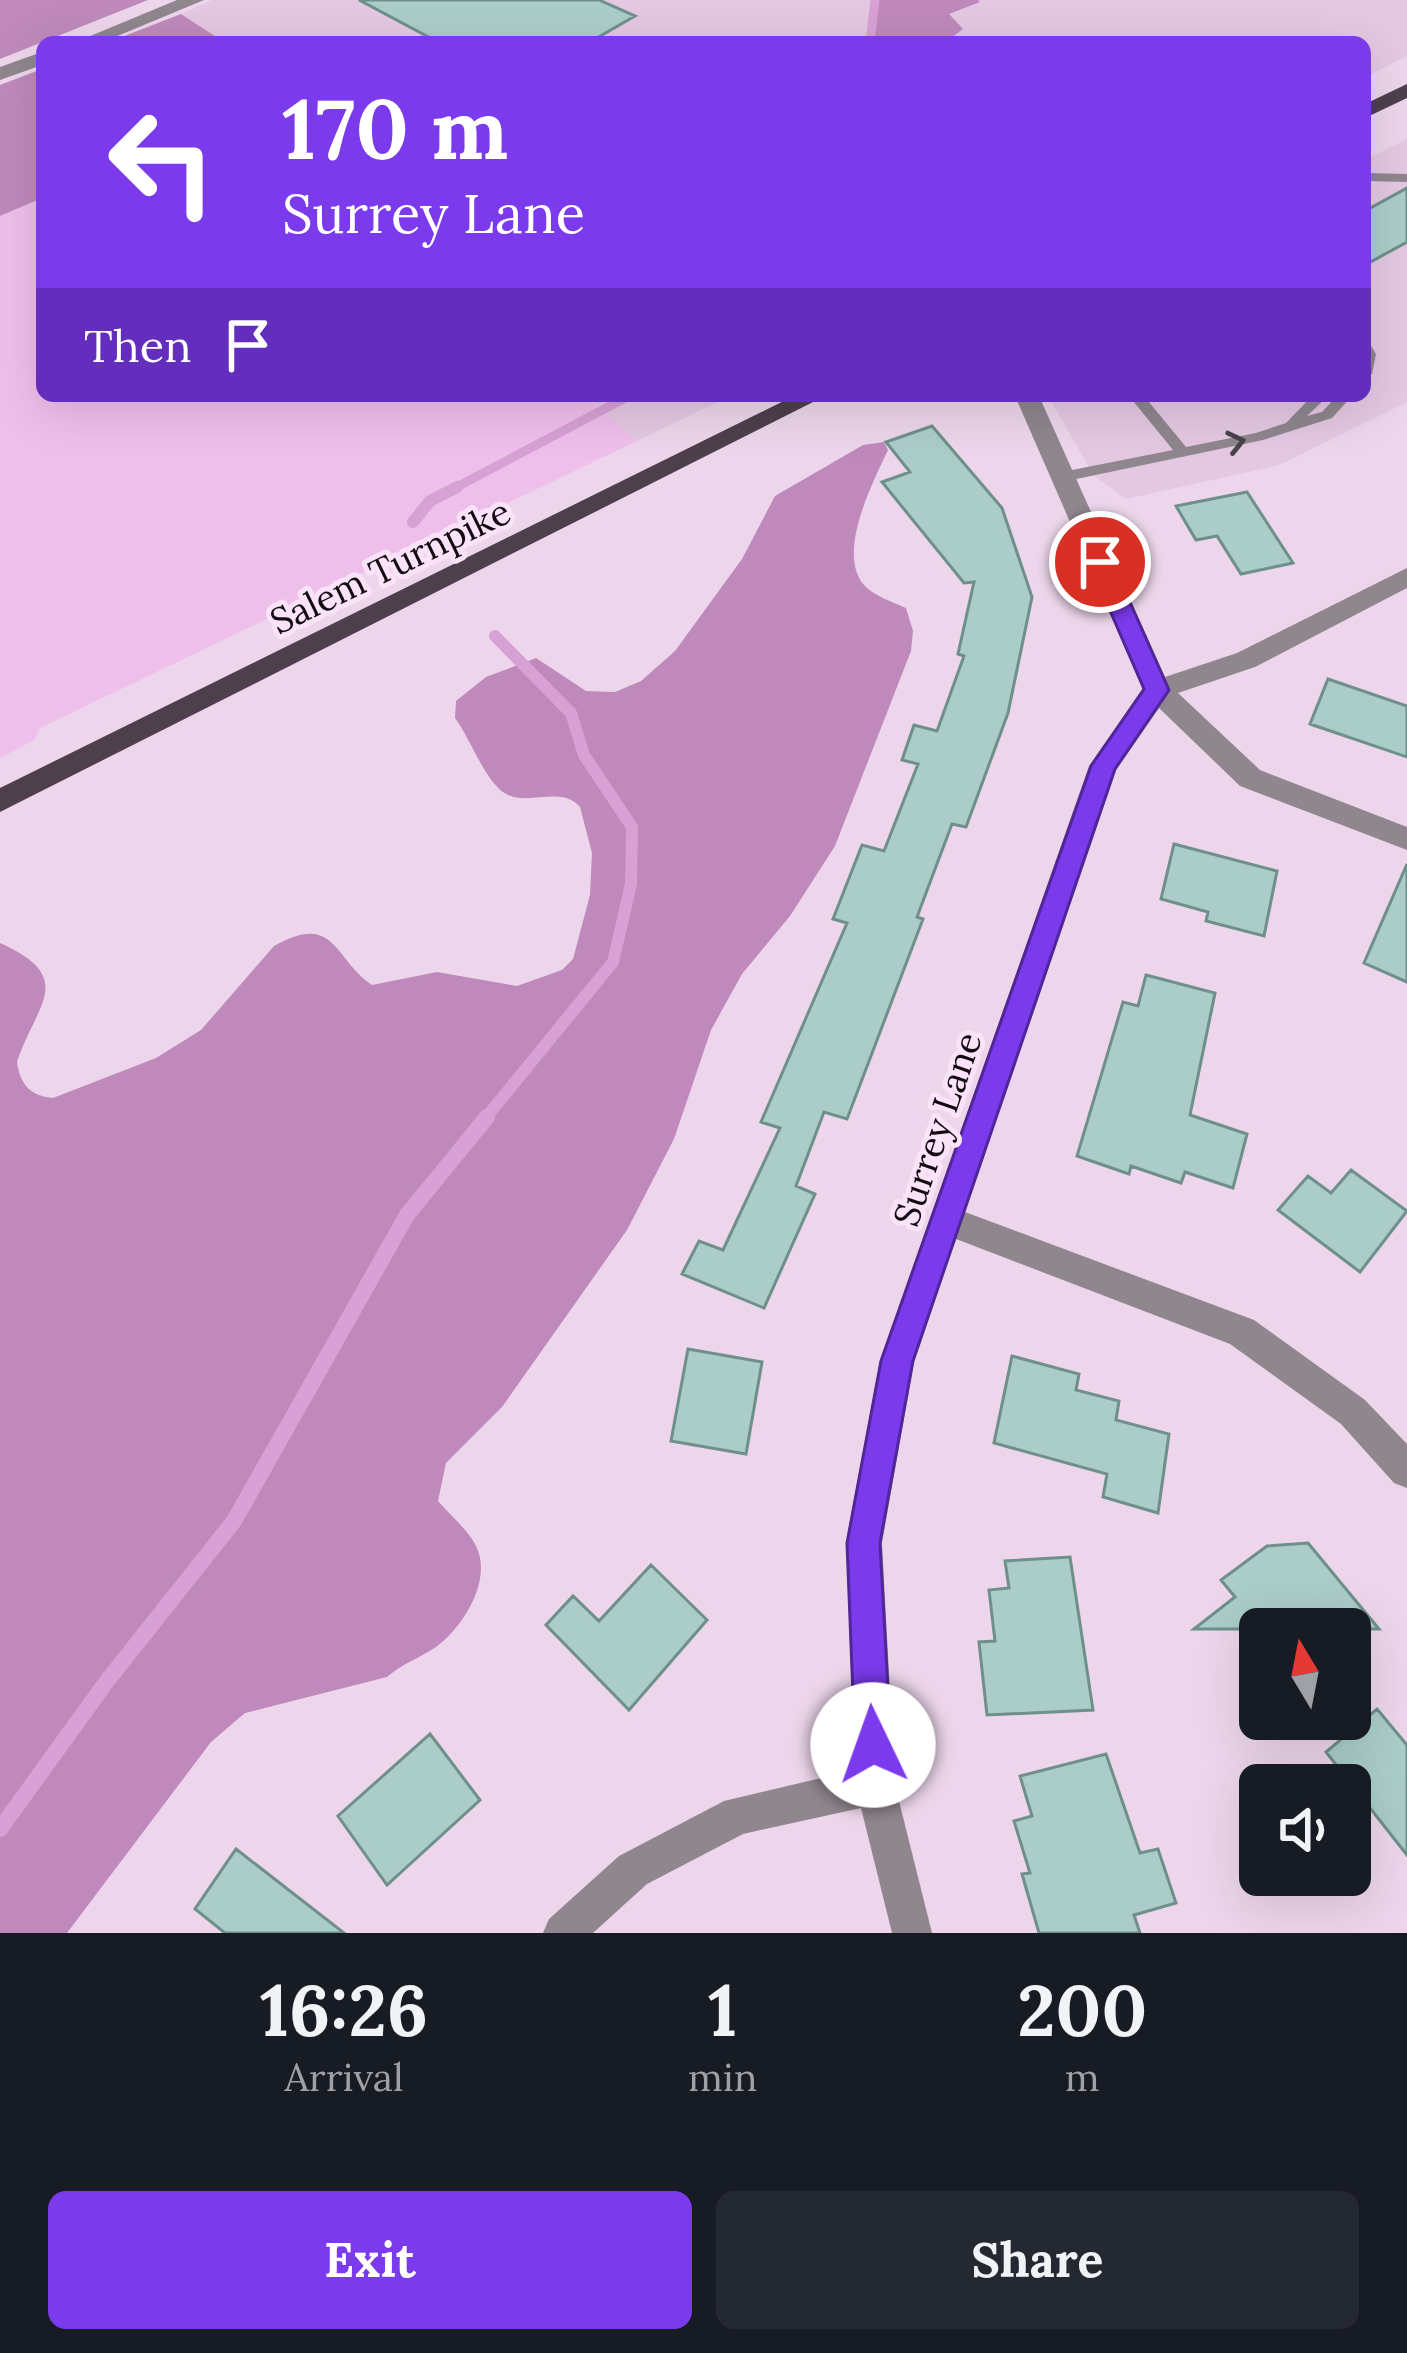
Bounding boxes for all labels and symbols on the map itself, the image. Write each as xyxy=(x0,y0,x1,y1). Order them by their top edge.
one-way arrow xyxy=(1225,431,1245,456)
street label: Salem Turnpike xyxy=(262,488,518,644)
pin xyxy=(1049,511,1151,613)
street label: Surrey Lane xyxy=(882,1026,992,1232)
north arrow xyxy=(1239,1608,1371,1740)
position arrow xyxy=(810,1682,936,1808)

